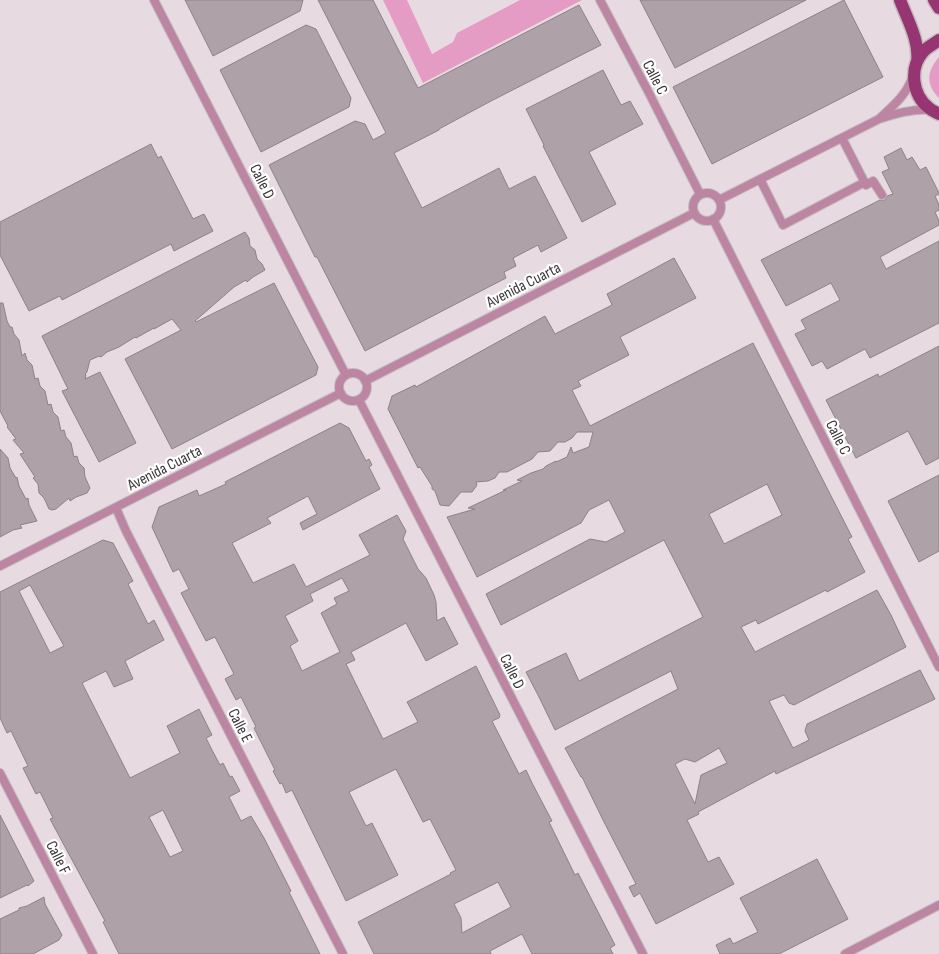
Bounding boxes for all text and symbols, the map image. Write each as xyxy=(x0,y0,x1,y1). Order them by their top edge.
street label: Calle C xyxy=(638,57,672,98)
street label: Calle D xyxy=(245,161,278,202)
street label: Avenida Cuarta xyxy=(483,259,564,313)
street label: Calle C xyxy=(821,417,854,458)
street label: Avenida Cuarta xyxy=(124,442,205,496)
street label: Calle D xyxy=(495,651,528,692)
street label: Calle E xyxy=(223,706,256,746)
street label: Calle F xyxy=(41,838,74,878)

